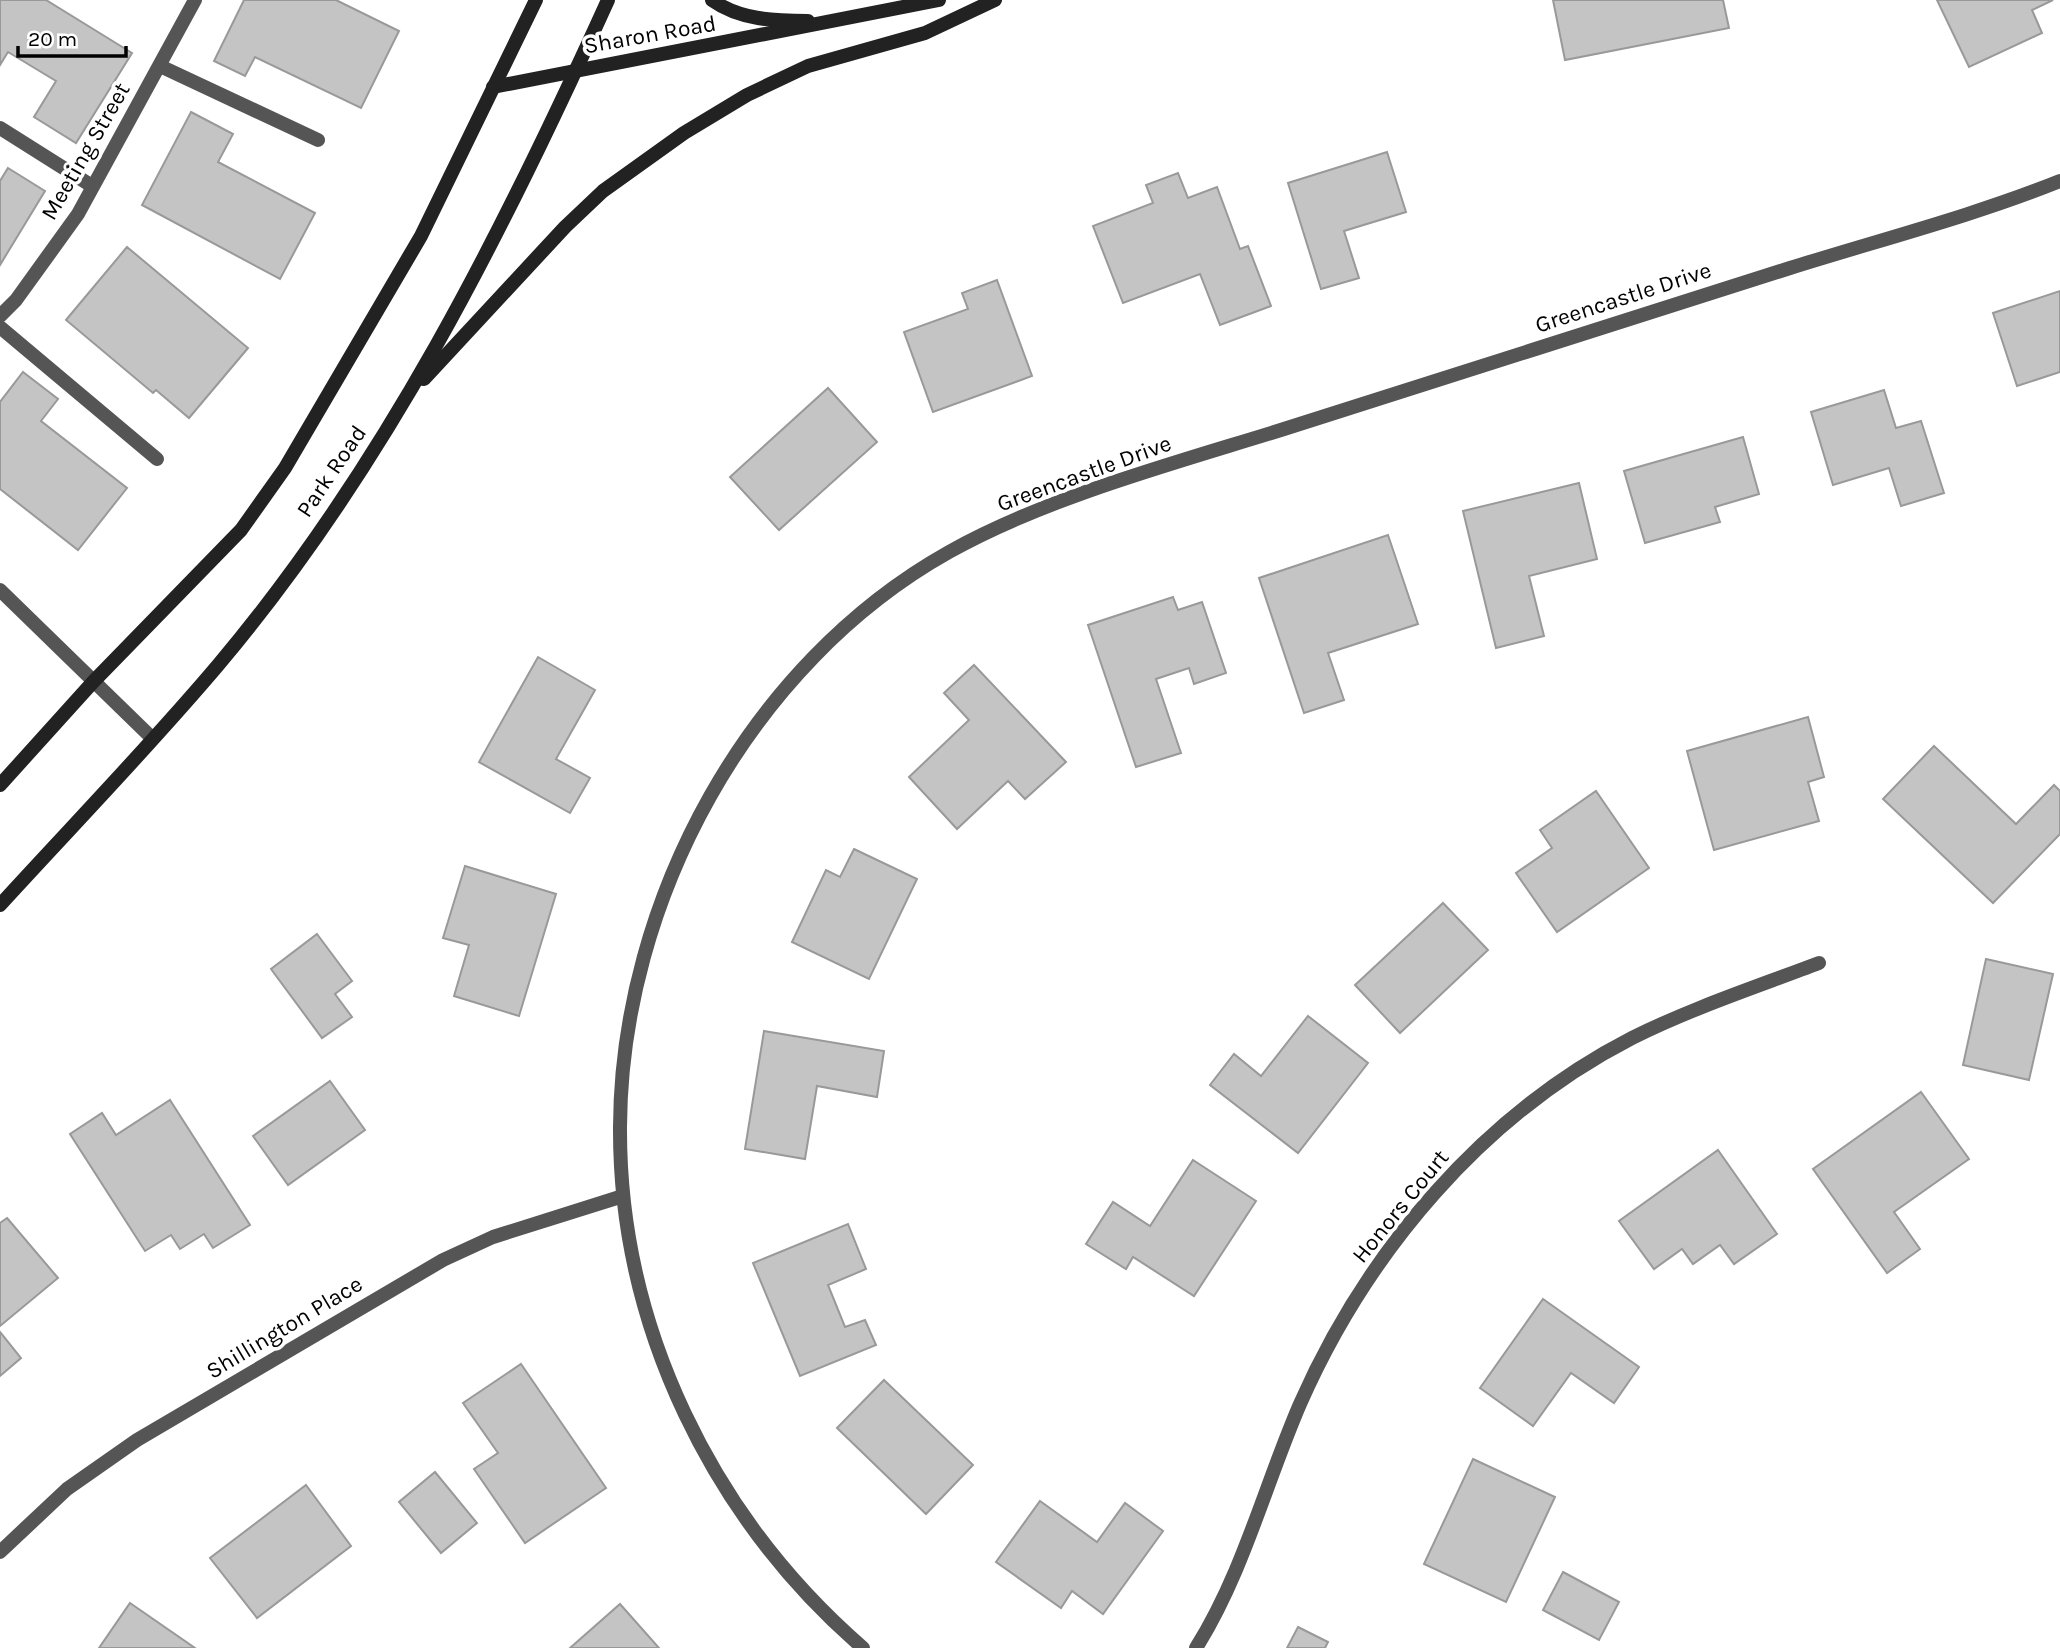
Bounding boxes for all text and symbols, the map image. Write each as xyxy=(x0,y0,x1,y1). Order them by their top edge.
street label: Sharon Road xyxy=(582,10,718,59)
scale bar xyxy=(18,14,126,58)
text: 20 m xyxy=(28,27,77,51)
street label: Meeting Street xyxy=(35,77,136,225)
street label: Greencastle Drive xyxy=(1532,256,1715,339)
street label: Park Road xyxy=(291,420,372,522)
street label: Greencastle Drive xyxy=(993,429,1175,518)
street label: Honors Court xyxy=(1347,1144,1454,1268)
street label: Shillington Place xyxy=(201,1270,367,1385)

